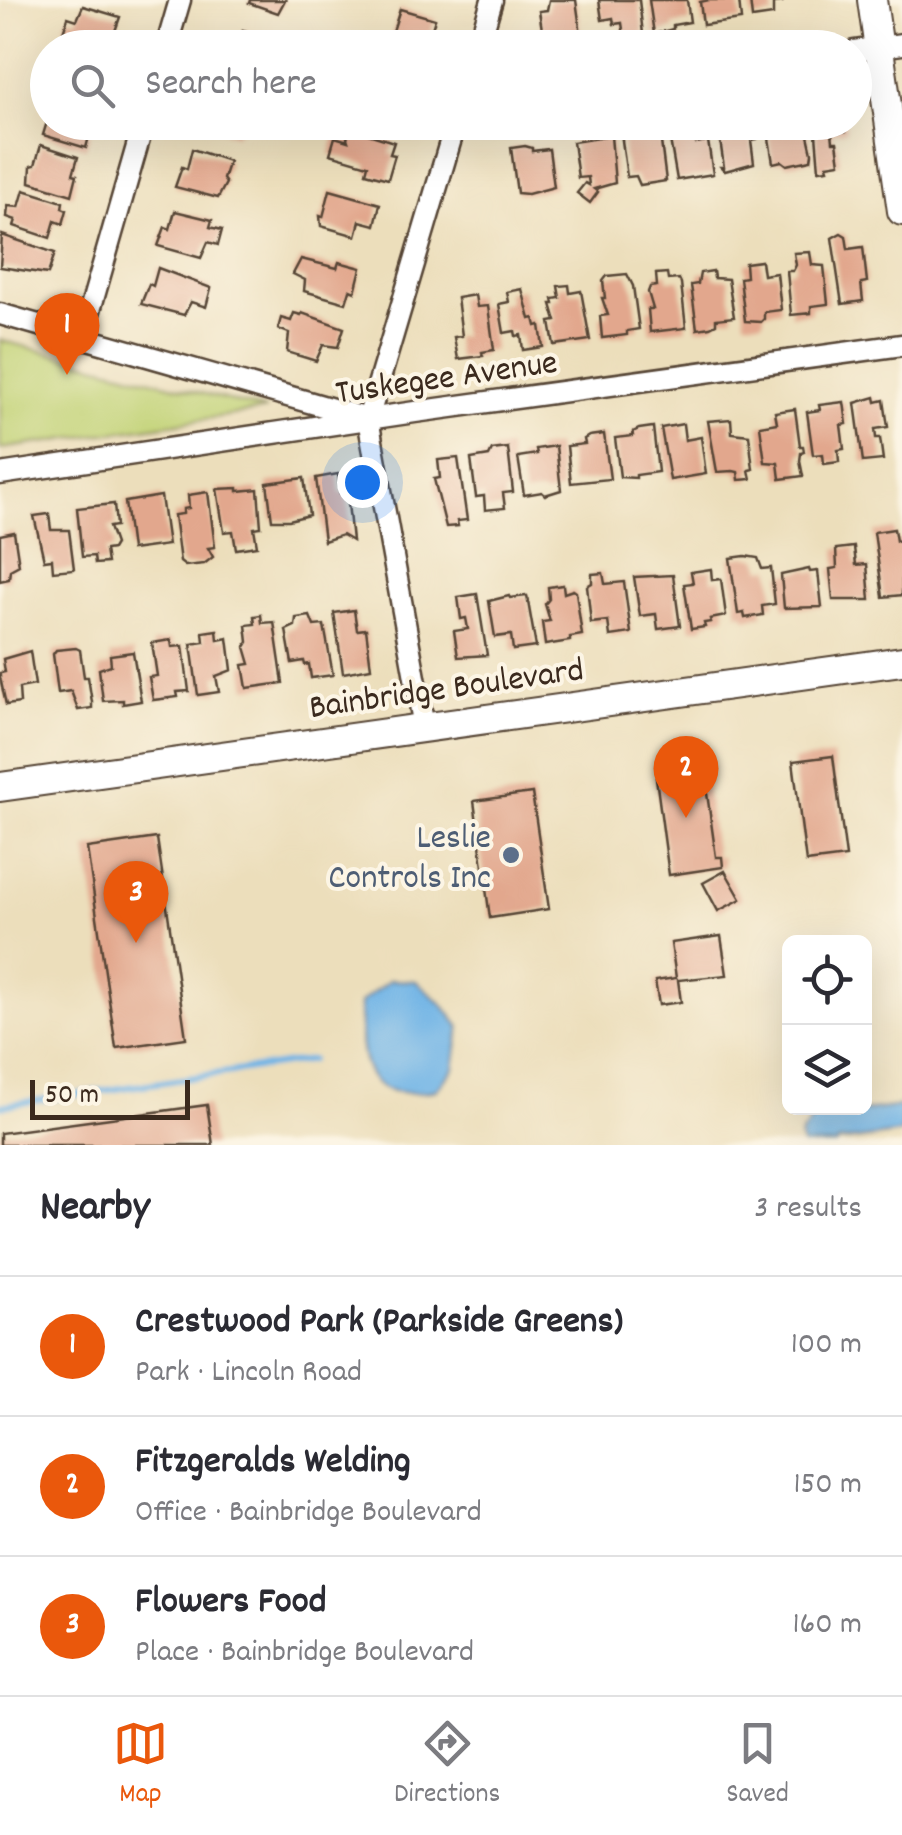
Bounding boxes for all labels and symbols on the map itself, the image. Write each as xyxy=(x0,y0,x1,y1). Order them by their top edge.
pin: 1 xyxy=(34,292,100,375)
street label: Tuskegee Avenue xyxy=(333,340,561,420)
your location xyxy=(337,457,388,508)
street label: Bainbridge Boulevard xyxy=(306,647,587,735)
pin: 2 xyxy=(654,736,718,818)
place label: Leslie Controls Inc xyxy=(328,815,491,905)
marker: Leslie Controls Inc xyxy=(500,844,522,866)
pin: 3 xyxy=(104,860,168,943)
scale bar xyxy=(30,1075,190,1120)

